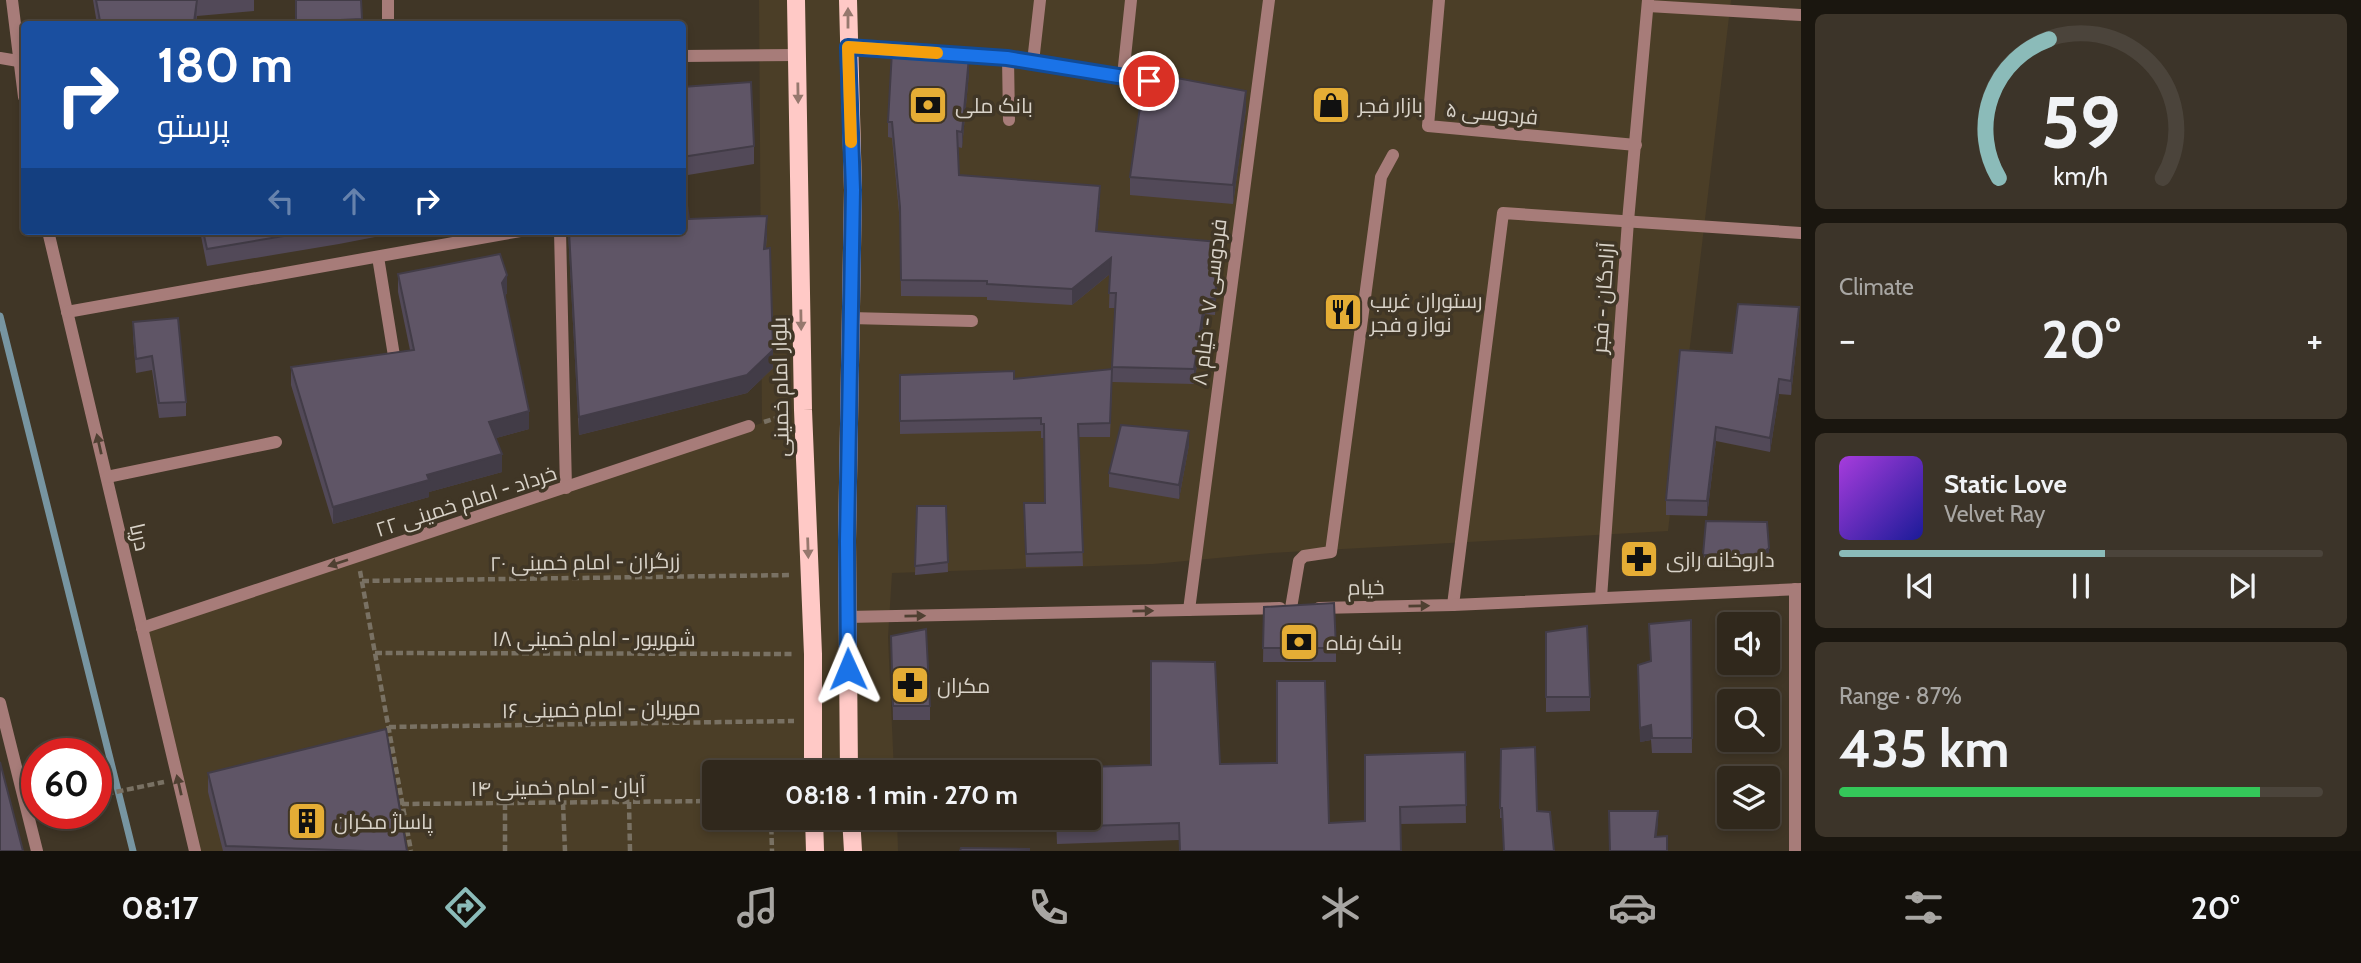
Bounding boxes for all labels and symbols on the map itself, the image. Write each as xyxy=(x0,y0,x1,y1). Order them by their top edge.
one-way arrow xyxy=(842,6,854,28)
pin xyxy=(1119,51,1179,111)
one-way arrow xyxy=(792,82,803,104)
bank icon: بانک ملی xyxy=(907,84,949,126)
shop icon: بازار فجر xyxy=(1310,84,1352,126)
place label: بانک ملی xyxy=(955,93,1033,119)
place label: بازار فجر xyxy=(1357,93,1423,118)
street label: فردوسی ۵ xyxy=(1445,97,1539,130)
street label: فردوسی ۷ - خیام ۸ xyxy=(1186,217,1234,387)
street label: آزادگان - فجر xyxy=(1587,241,1620,355)
place label: رستوران غریب نواز و فجر xyxy=(1369,288,1483,337)
restaurant icon: رستوران غریب نواز و فجر xyxy=(1322,291,1364,333)
one-way arrow xyxy=(795,309,807,331)
street label: بلوار امام خمینی xyxy=(766,317,796,457)
one-way arrow xyxy=(93,433,104,455)
street label: خرداد - امام خمینی ۲۲ xyxy=(372,460,560,544)
street label: دریا xyxy=(125,521,155,553)
one-way arrow xyxy=(803,537,814,559)
pharmacy icon: داروخانه رازی xyxy=(1618,538,1660,580)
place label: داروخانه رازی xyxy=(1666,547,1775,573)
street label: زرگران - امام خمینی ۲۰ xyxy=(490,548,680,578)
one-way arrow xyxy=(327,558,348,569)
street label: خیام xyxy=(1347,574,1385,602)
one-way arrow xyxy=(1408,600,1430,612)
one-way arrow xyxy=(1132,605,1154,617)
one-way arrow xyxy=(905,610,927,621)
bank icon: بانک رفاه xyxy=(1278,621,1320,663)
street label: شهریور - امام خمینی ۱۸ xyxy=(492,626,696,653)
place label: بانک رفاه xyxy=(1326,630,1402,655)
position arrow xyxy=(811,632,885,706)
pharmacy icon: مکران xyxy=(889,664,931,706)
place label: مکران xyxy=(937,673,990,699)
street label: مهربان - امام خمینی ۱۶ xyxy=(501,695,701,725)
speed limit sign: 60 xyxy=(21,738,112,829)
street label: آبان - امام خمینی ۱۴ xyxy=(470,773,646,803)
one-way arrow xyxy=(173,774,184,796)
building icon: پاساژ مکران xyxy=(286,800,328,842)
place label: پاساژ مکران xyxy=(334,809,433,836)

